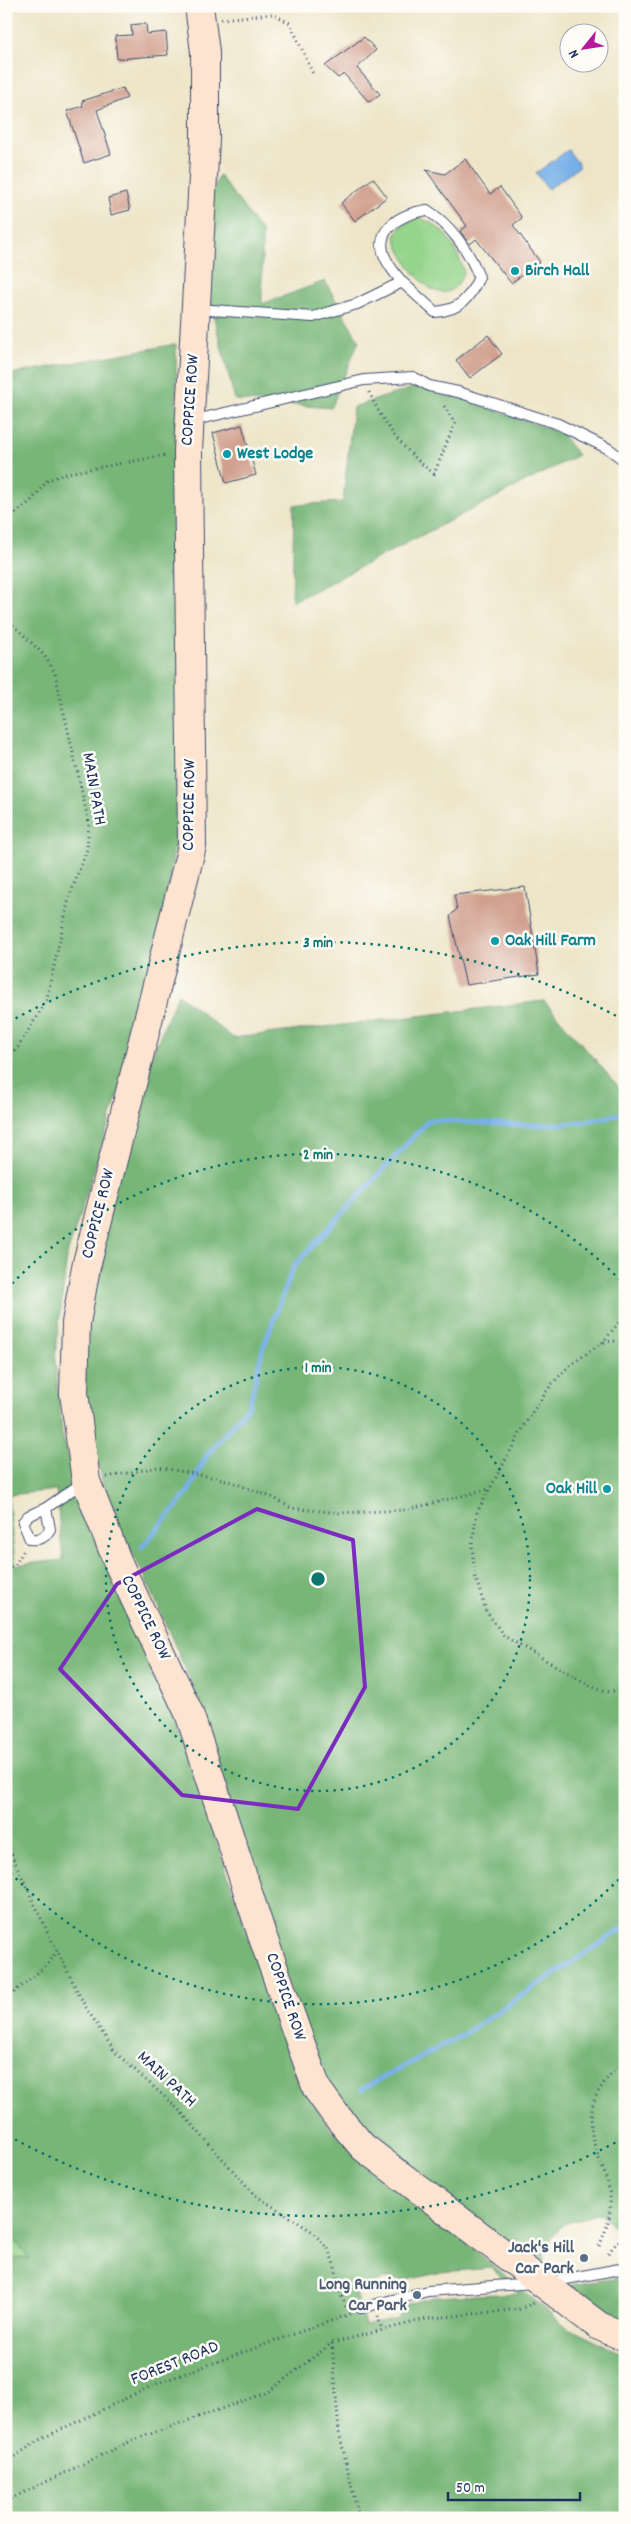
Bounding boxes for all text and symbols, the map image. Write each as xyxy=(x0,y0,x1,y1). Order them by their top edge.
north arrow xyxy=(558,22,608,72)
text: N xyxy=(564,45,585,61)
place label: Birch Hall xyxy=(525,259,590,284)
marker: Birch Hall xyxy=(509,265,521,277)
street label: COPPICE ROW xyxy=(175,353,207,447)
place label: West Lodge xyxy=(237,442,313,467)
marker: West Lodge xyxy=(221,448,233,460)
street label: MAIN PATH xyxy=(74,751,112,827)
street label: COPPICE ROW xyxy=(177,758,203,851)
place label: Oak Hill Farm xyxy=(505,929,596,954)
text: 3 min xyxy=(303,933,333,955)
marker: Oak Hill Farm xyxy=(489,935,501,947)
text: 2 min xyxy=(303,1145,333,1167)
street label: COPPICE ROW xyxy=(76,1166,122,1262)
text: 1 min xyxy=(305,1358,331,1380)
place label: Oak Hill xyxy=(546,1477,598,1502)
marker: Oak Hill xyxy=(601,1483,613,1495)
centre of rings xyxy=(309,1570,327,1588)
street label: COPPICE ROW xyxy=(114,1571,177,1665)
street label: COPPICE ROW xyxy=(258,1950,312,2045)
street label: MAIN PATH xyxy=(131,2046,201,2114)
place label: Jack's Hill Car Park xyxy=(508,2236,575,2282)
marker: Jack's Hill Car Park xyxy=(578,2252,590,2264)
place label: Long Running Car Park xyxy=(319,2273,408,2319)
marker: Long Running Car Park xyxy=(411,2289,423,2301)
street label: FOREST ROAD xyxy=(127,2335,223,2393)
scale bar xyxy=(448,2469,581,2501)
text: 50 m xyxy=(456,2478,485,2500)

